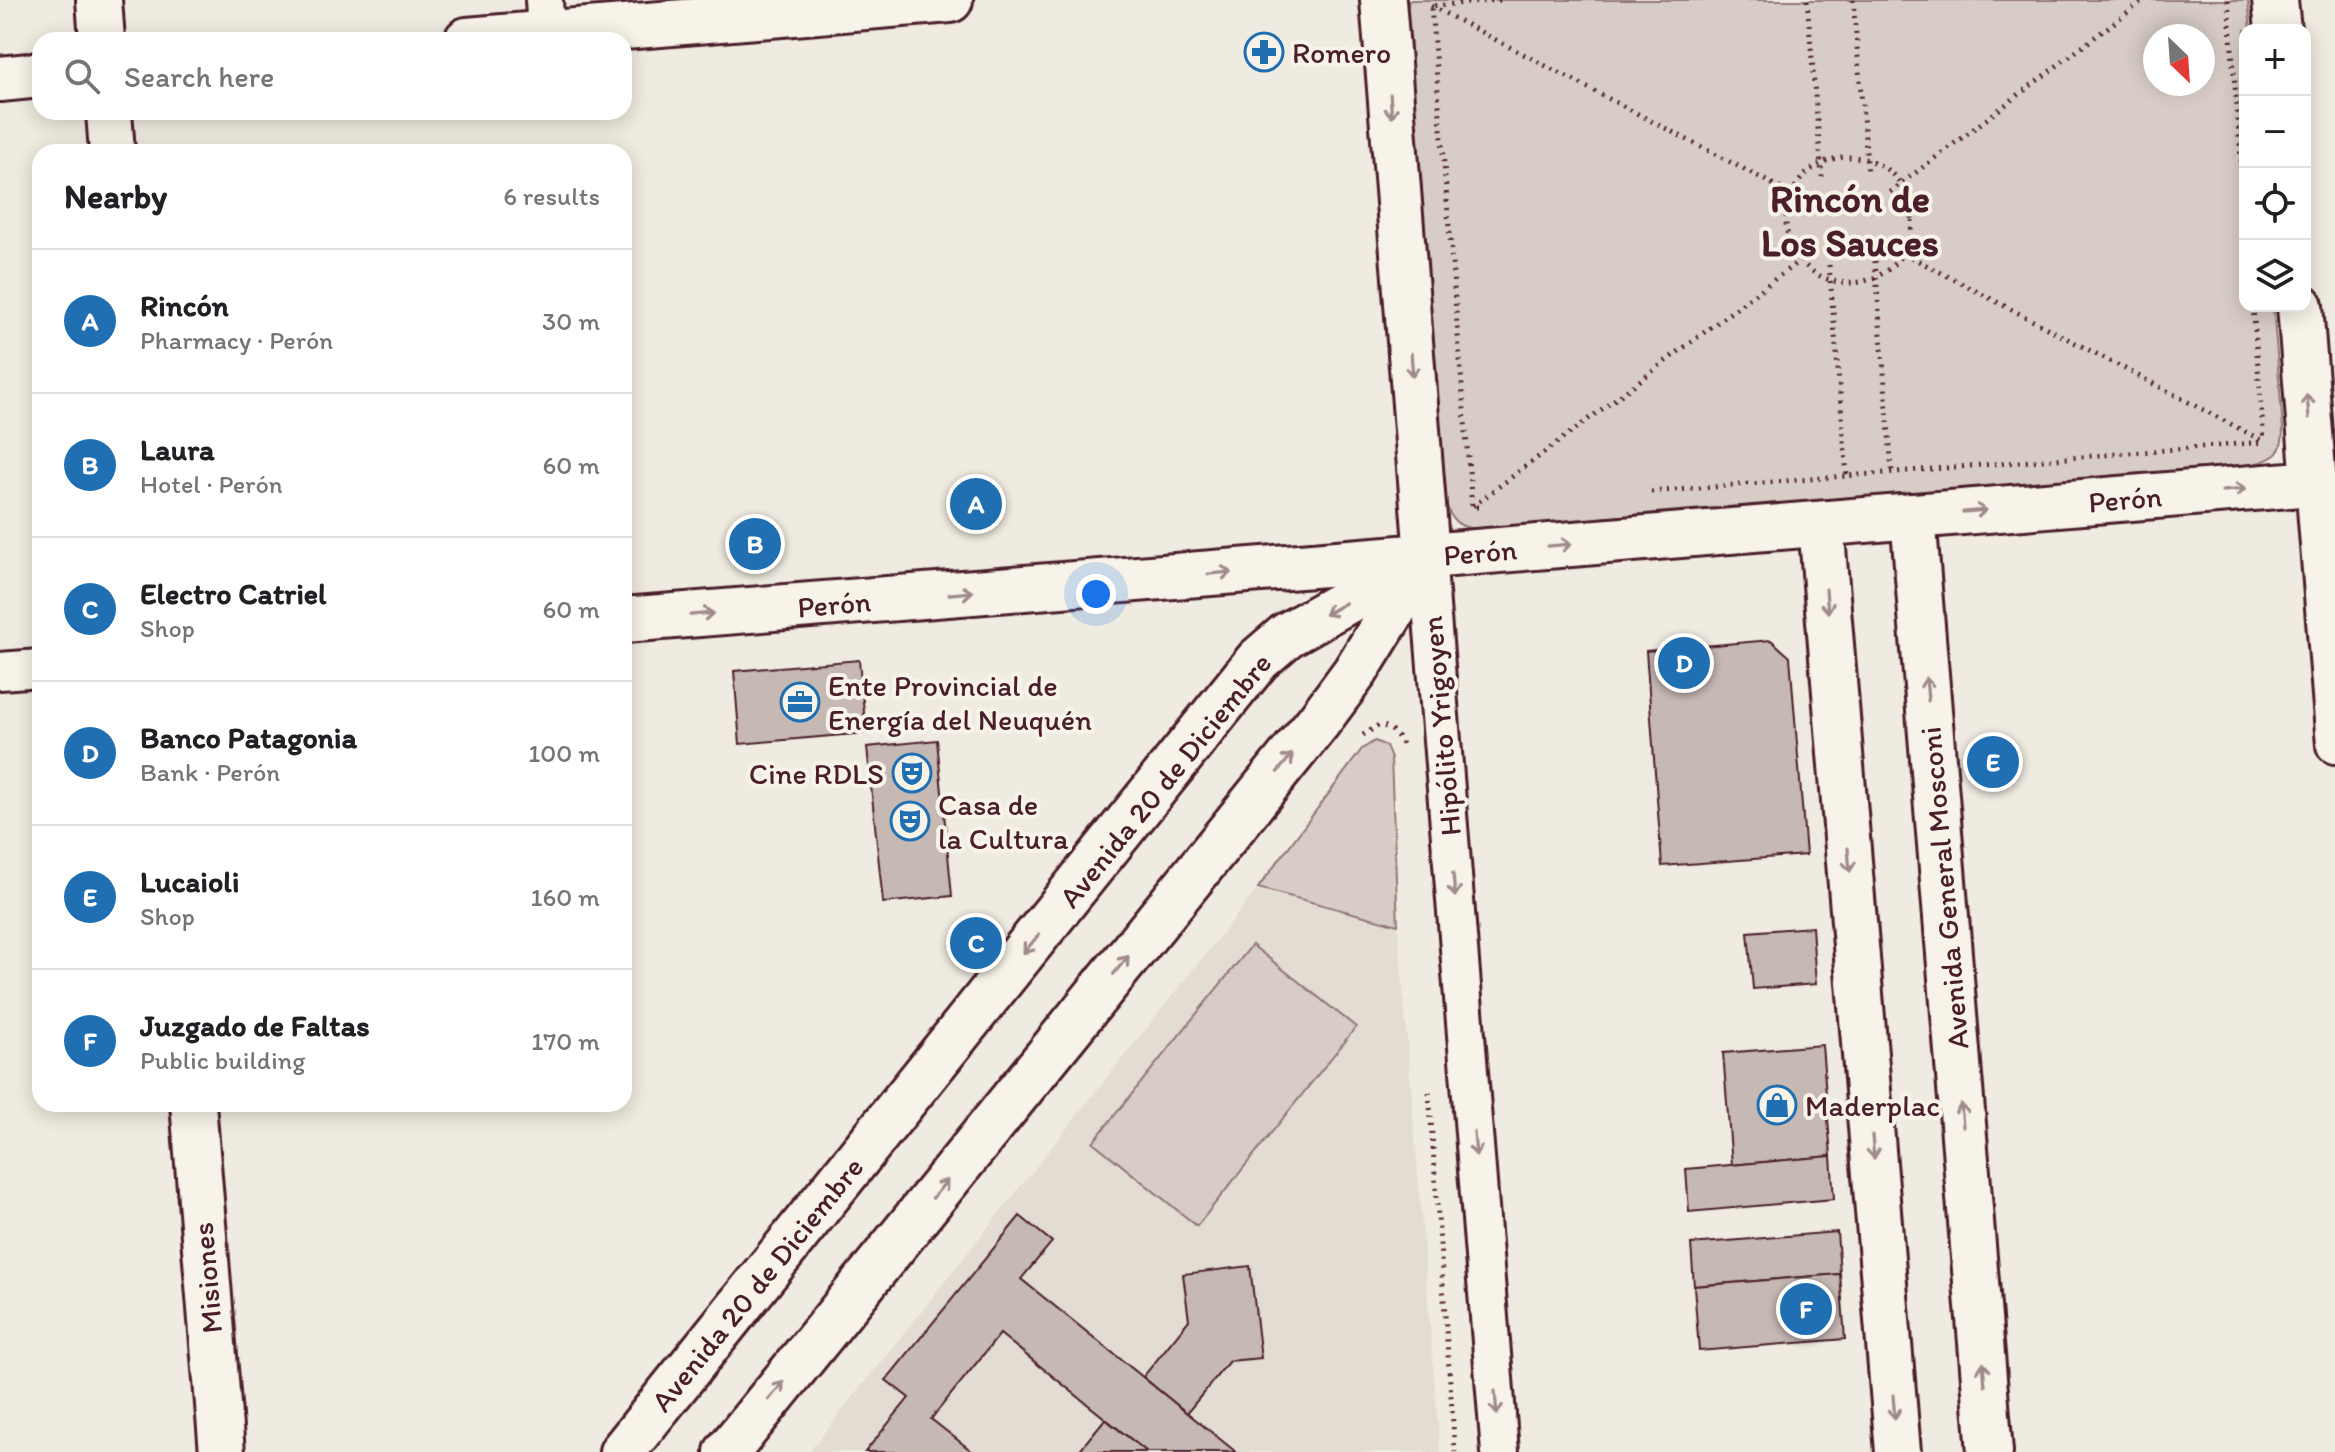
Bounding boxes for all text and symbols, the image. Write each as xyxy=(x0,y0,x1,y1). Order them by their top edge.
north arrow xyxy=(2143,24,2215,96)
map controls xyxy=(2239,24,2311,312)
button: + xyxy=(2239,24,2311,96)
pharmacy icon: Romero xyxy=(1243,31,1285,73)
search box xyxy=(32,32,632,120)
place label: Romero xyxy=(1292,34,1391,71)
icon: search xyxy=(60,54,104,98)
text: Search here xyxy=(124,58,274,95)
one-way arrow xyxy=(1384,92,1399,119)
button: − xyxy=(2239,96,2311,168)
button: locate xyxy=(2239,168,2311,240)
text: Nearby xyxy=(64,176,167,217)
district label: Rincón de Los Sauces xyxy=(1761,176,1939,266)
text: 6 results xyxy=(503,180,600,212)
button: layers xyxy=(2239,240,2311,312)
text: Rincón xyxy=(140,287,229,324)
text: A xyxy=(82,305,98,337)
text: 30 m xyxy=(542,305,600,337)
text: Pharmacy · Perón xyxy=(140,324,333,356)
one-way arrow xyxy=(1405,351,1420,378)
one-way arrow xyxy=(2300,393,2315,420)
text: Laura xyxy=(140,431,215,468)
text: B xyxy=(82,449,98,481)
text: 60 m xyxy=(543,449,600,481)
text: Hotel · Perón xyxy=(140,468,283,500)
pin: A xyxy=(950,474,1002,534)
street label: Perón xyxy=(2087,477,2163,521)
one-way arrow xyxy=(2220,482,2247,497)
one-way arrow xyxy=(1961,503,1988,518)
pin: B xyxy=(729,514,781,574)
street label: Perón xyxy=(1442,530,1518,574)
one-way arrow xyxy=(1546,537,1573,552)
one-way arrow xyxy=(1206,565,1233,580)
your location xyxy=(1076,574,1116,614)
text: Electro Catriel xyxy=(140,575,327,612)
street label: Perón xyxy=(796,582,872,626)
one-way arrow xyxy=(947,585,974,600)
one-way arrow xyxy=(1820,587,1835,614)
text: C xyxy=(82,593,98,625)
text: 60 m xyxy=(543,593,600,625)
one-way arrow xyxy=(1324,601,1347,617)
one-way arrow xyxy=(688,606,715,621)
text: Shop xyxy=(140,612,195,644)
street label: Hipólito Yrigoyen xyxy=(1413,614,1469,838)
pin: D xyxy=(1658,633,1710,693)
street label: Avenida 20 de Diciembre xyxy=(1051,645,1279,915)
place label: Ente Provincial de Energía del Neuquén xyxy=(828,667,1092,738)
one-way arrow xyxy=(1919,676,1934,703)
office icon: Ente Provincial de Energía del Neuquén xyxy=(779,681,821,723)
text: Banco Patagonia xyxy=(140,719,357,756)
street label: Avenida General Mosconi xyxy=(1911,725,1977,1051)
pin: E xyxy=(1967,732,2019,792)
text: D xyxy=(81,737,99,769)
text: 100 m xyxy=(528,737,600,769)
theatre icon: Cine RDLS xyxy=(891,752,933,794)
one-way arrow xyxy=(1276,753,1293,774)
place label: Cine RDLS xyxy=(749,755,884,792)
text: Bank · Perón xyxy=(140,756,280,788)
place label: Casa de la Cultura xyxy=(938,786,1069,857)
theatre icon: Casa de la Cultura xyxy=(889,800,931,842)
one-way arrow xyxy=(1842,846,1857,873)
text: Lucaioli xyxy=(140,863,239,900)
one-way arrow xyxy=(1447,871,1462,898)
text: E xyxy=(83,881,97,913)
text: 160 m xyxy=(530,881,600,913)
text: Shop xyxy=(140,900,195,932)
pin: C xyxy=(950,913,1002,973)
one-way arrow xyxy=(1022,933,1039,954)
one-way arrow xyxy=(1112,956,1130,976)
text: Juzgado de Faltas xyxy=(140,1007,370,1044)
text: F xyxy=(83,1025,97,1057)
text: 170 m xyxy=(531,1025,600,1057)
text: Public building xyxy=(140,1044,306,1076)
shop icon: Maderplac xyxy=(1756,1084,1798,1126)
place label: Maderplac xyxy=(1805,1087,1940,1124)
one-way arrow xyxy=(1955,1102,1970,1129)
one-way arrow xyxy=(1468,1130,1483,1157)
one-way arrow xyxy=(1865,1133,1880,1160)
street label: Avenida 20 de Diciembre xyxy=(643,1149,871,1419)
one-way arrow xyxy=(931,1179,949,1200)
street label: Misiones xyxy=(184,1221,230,1335)
pin: F xyxy=(1780,1279,1832,1339)
one-way arrow xyxy=(1976,1361,1991,1388)
one-way arrow xyxy=(767,1381,785,1402)
one-way arrow xyxy=(1489,1389,1504,1416)
one-way arrow xyxy=(1887,1393,1902,1419)

